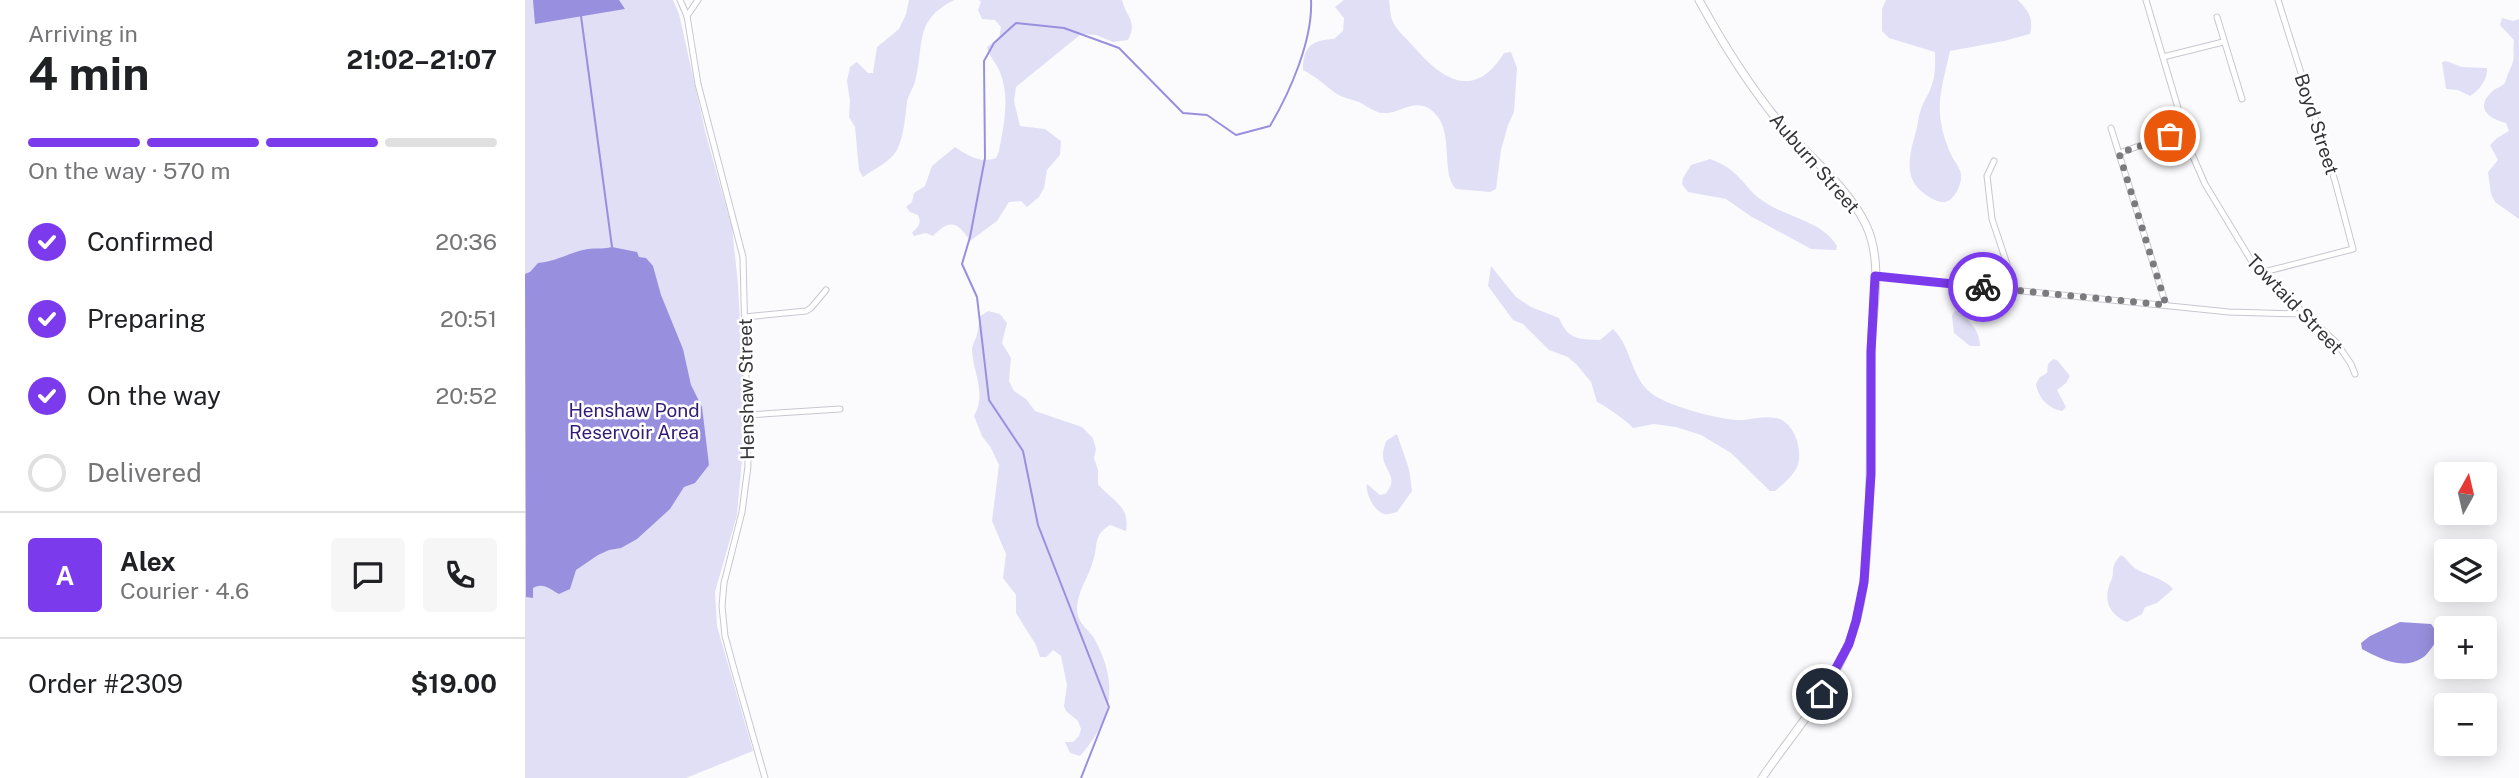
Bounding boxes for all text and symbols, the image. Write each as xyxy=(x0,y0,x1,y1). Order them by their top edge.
text: Arriving in xyxy=(28,20,138,47)
text: 21:02–21:07 xyxy=(346,44,497,75)
text: 4 min xyxy=(28,46,149,100)
street label: Boyd Street xyxy=(2290,71,2344,177)
pin xyxy=(2140,106,2200,166)
street label: Auburn Street xyxy=(1766,108,1864,218)
icon: bag xyxy=(2151,117,2189,155)
text: On the way · 570 m xyxy=(28,157,230,184)
icon: check xyxy=(28,223,66,261)
text: Confirmed xyxy=(87,226,214,257)
text: 20:36 xyxy=(435,228,497,255)
street label: Towtaid Street xyxy=(2242,250,2348,358)
courier xyxy=(1948,252,2018,322)
icon: bike xyxy=(1964,268,2002,306)
icon: check xyxy=(28,300,66,338)
text: Preparing xyxy=(87,303,206,334)
text: 20:51 xyxy=(440,305,497,332)
street label: Henshaw Street xyxy=(734,318,758,460)
icon: check xyxy=(28,377,66,415)
text: On the way xyxy=(87,380,221,411)
text: 20:52 xyxy=(436,382,497,409)
park label: Henshaw Pond Reservoir Area xyxy=(568,399,700,443)
text: Delivered xyxy=(87,457,202,488)
north arrow xyxy=(2434,462,2497,525)
map controls xyxy=(2434,462,2497,756)
button: chat xyxy=(331,538,405,612)
button: phone xyxy=(423,538,497,612)
button: layers xyxy=(2434,539,2497,602)
text: Alex xyxy=(120,546,176,577)
text: A xyxy=(56,560,74,591)
text: Courier · 4.6 xyxy=(120,577,249,604)
button: + xyxy=(2434,616,2497,679)
pin xyxy=(1792,664,1852,724)
text: Order #2309 xyxy=(28,668,183,699)
text: $19.00 xyxy=(411,668,497,699)
icon: home xyxy=(1803,675,1841,713)
button: − xyxy=(2434,693,2497,756)

